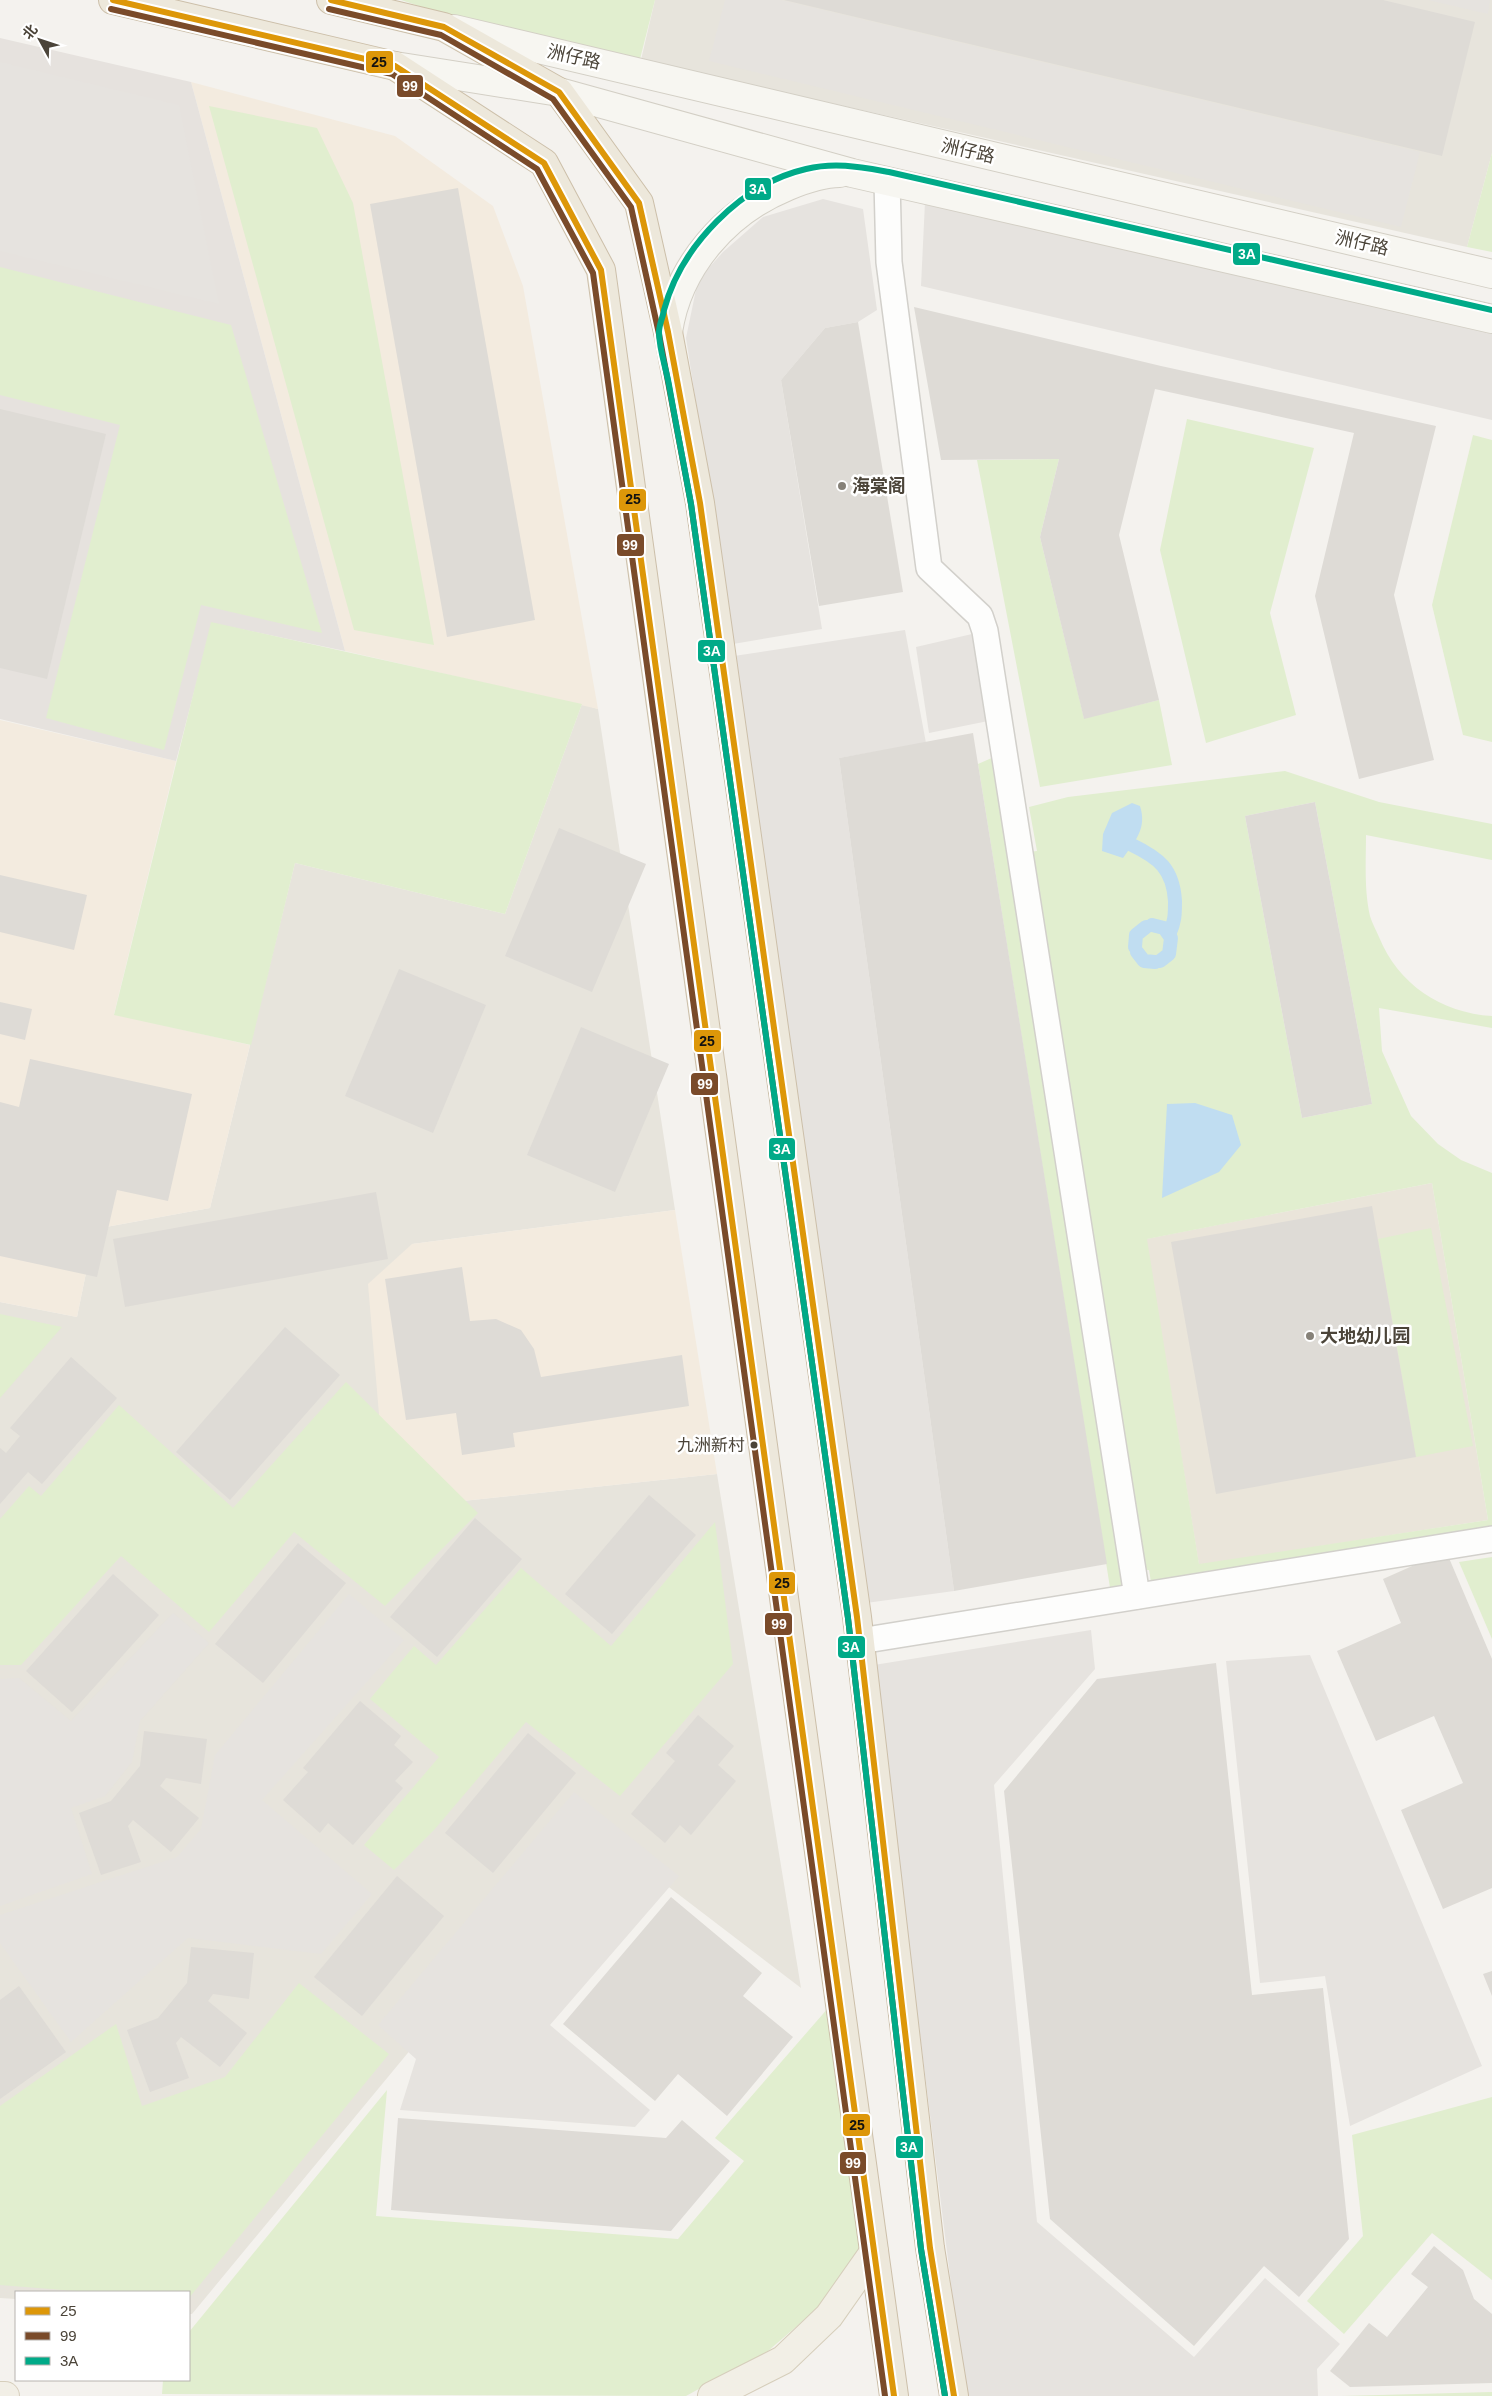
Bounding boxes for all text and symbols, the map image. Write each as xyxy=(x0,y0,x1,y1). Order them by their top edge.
north arrow xyxy=(15,15,65,65)
text: 北 xyxy=(19,21,41,42)
street label: 洲仔路 xyxy=(545,41,603,73)
line badge: 25 xyxy=(365,50,394,74)
text: 25 xyxy=(371,54,387,70)
line badge: 99 xyxy=(396,74,424,98)
text: 99 xyxy=(402,78,418,94)
street label: 洲仔路 xyxy=(939,135,997,167)
line badge: 3A xyxy=(744,177,772,201)
text: 3A xyxy=(749,181,767,197)
street label: 洲仔路 xyxy=(1333,227,1391,259)
line badge: 3A xyxy=(1232,242,1261,266)
text: 3A xyxy=(1238,246,1256,262)
place label: 海棠阁 xyxy=(852,476,906,496)
marker: 海棠阁 xyxy=(836,480,848,492)
line badge: 25 xyxy=(618,488,647,512)
text: 25 xyxy=(625,491,641,507)
line badge: 99 xyxy=(616,533,645,557)
text: 99 xyxy=(622,537,638,553)
line badge: 3A xyxy=(697,639,726,663)
text: 3A xyxy=(703,643,721,659)
line badge: 25 xyxy=(693,1029,722,1053)
text: 25 xyxy=(699,1033,715,1049)
line badge: 99 xyxy=(690,1072,719,1096)
text: 99 xyxy=(697,1076,713,1092)
line badge: 3A xyxy=(768,1137,796,1161)
text: 3A xyxy=(773,1141,791,1157)
place label: 大地幼儿园 xyxy=(1320,1326,1410,1346)
marker: 大地幼儿园 xyxy=(1304,1330,1316,1342)
place label: 九洲新村 xyxy=(677,1436,745,1455)
marker: 九洲新村 xyxy=(749,1440,759,1450)
line badge: 25 xyxy=(768,1571,796,1595)
text: 25 xyxy=(774,1575,790,1591)
line badge: 99 xyxy=(764,1612,793,1636)
text: 99 xyxy=(771,1616,787,1632)
line badge: 3A xyxy=(837,1635,866,1659)
text: 3A xyxy=(842,1639,860,1655)
line badge: 25 xyxy=(842,2113,871,2137)
text: 25 xyxy=(849,2117,865,2133)
line badge: 3A xyxy=(895,2135,924,2159)
text: 3A xyxy=(900,2139,918,2155)
line badge: 99 xyxy=(839,2151,867,2175)
text: 99 xyxy=(845,2155,861,2171)
legend xyxy=(15,2291,190,2381)
text: 25 xyxy=(60,2302,77,2319)
text: 99 xyxy=(60,2327,77,2344)
text: 3A xyxy=(60,2352,78,2369)

